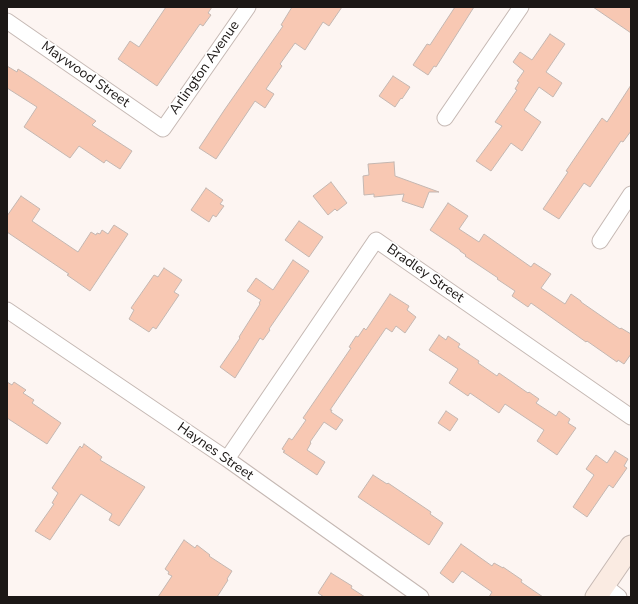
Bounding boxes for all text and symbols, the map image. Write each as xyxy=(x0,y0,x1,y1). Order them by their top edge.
street label: Arlington Avenue xyxy=(166,18,244,118)
street label: Maywood Street xyxy=(38,38,132,112)
street label: Bradley Street xyxy=(383,241,467,307)
street label: Haynes Street xyxy=(174,420,256,484)

